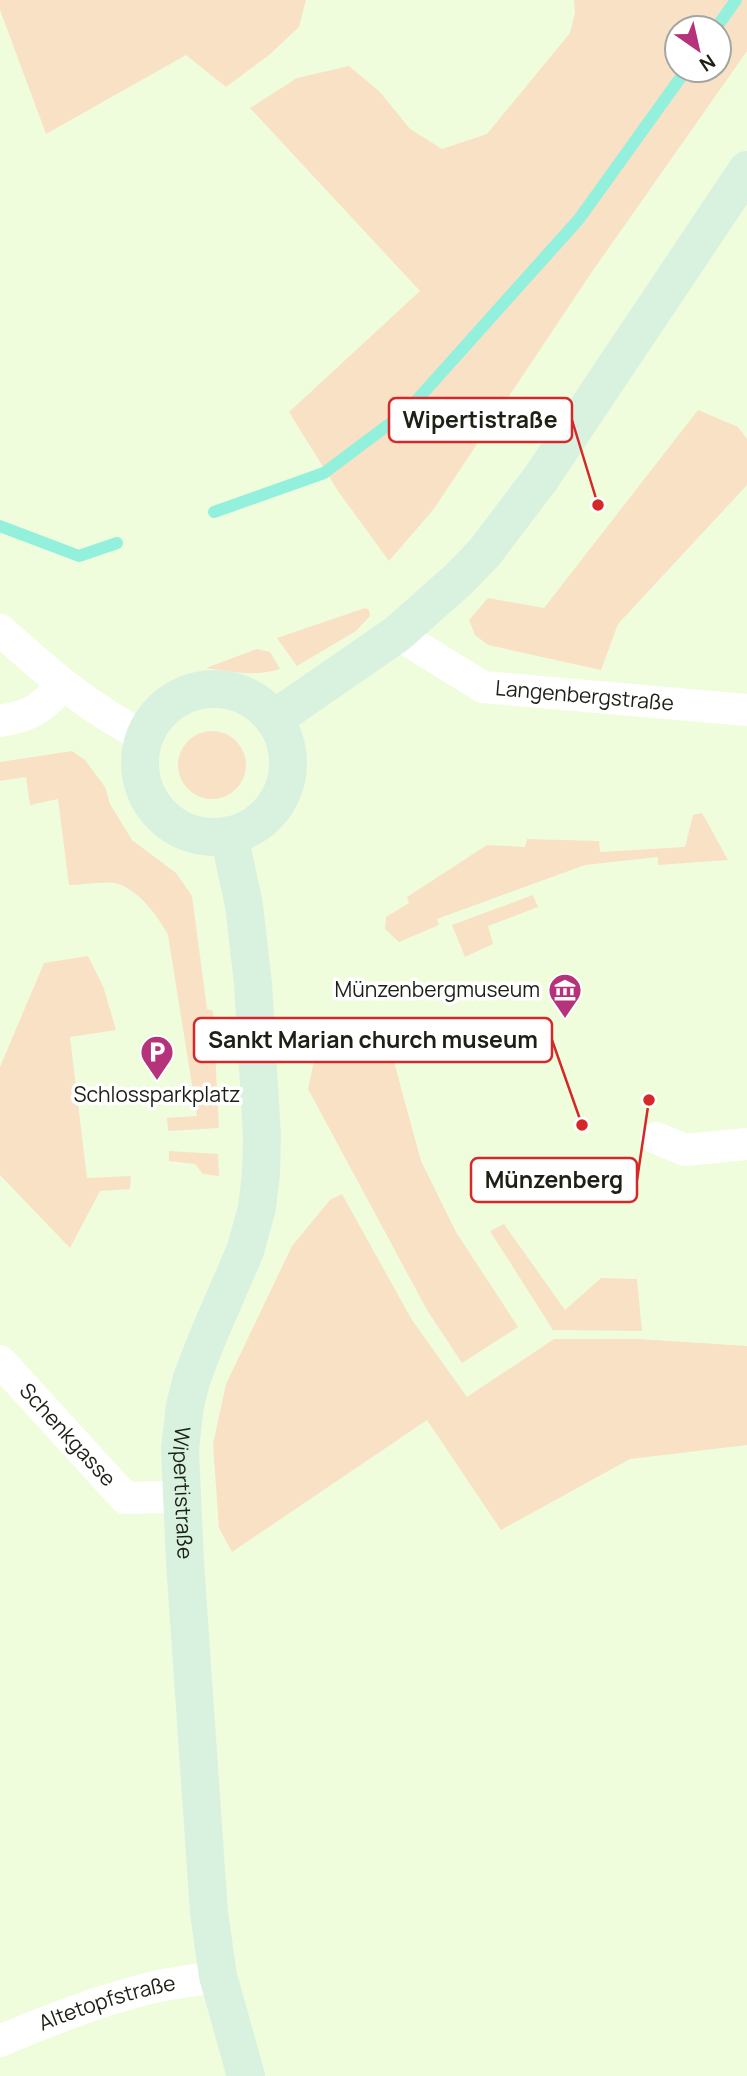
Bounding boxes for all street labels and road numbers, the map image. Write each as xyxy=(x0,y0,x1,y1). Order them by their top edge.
street label: Langenbergstraße xyxy=(494,673,675,717)
street label: Schenkgasse xyxy=(14,1377,122,1492)
street label: Wipertistraße xyxy=(167,1425,200,1560)
street label: Altetopfstraße xyxy=(34,1968,178,2037)

